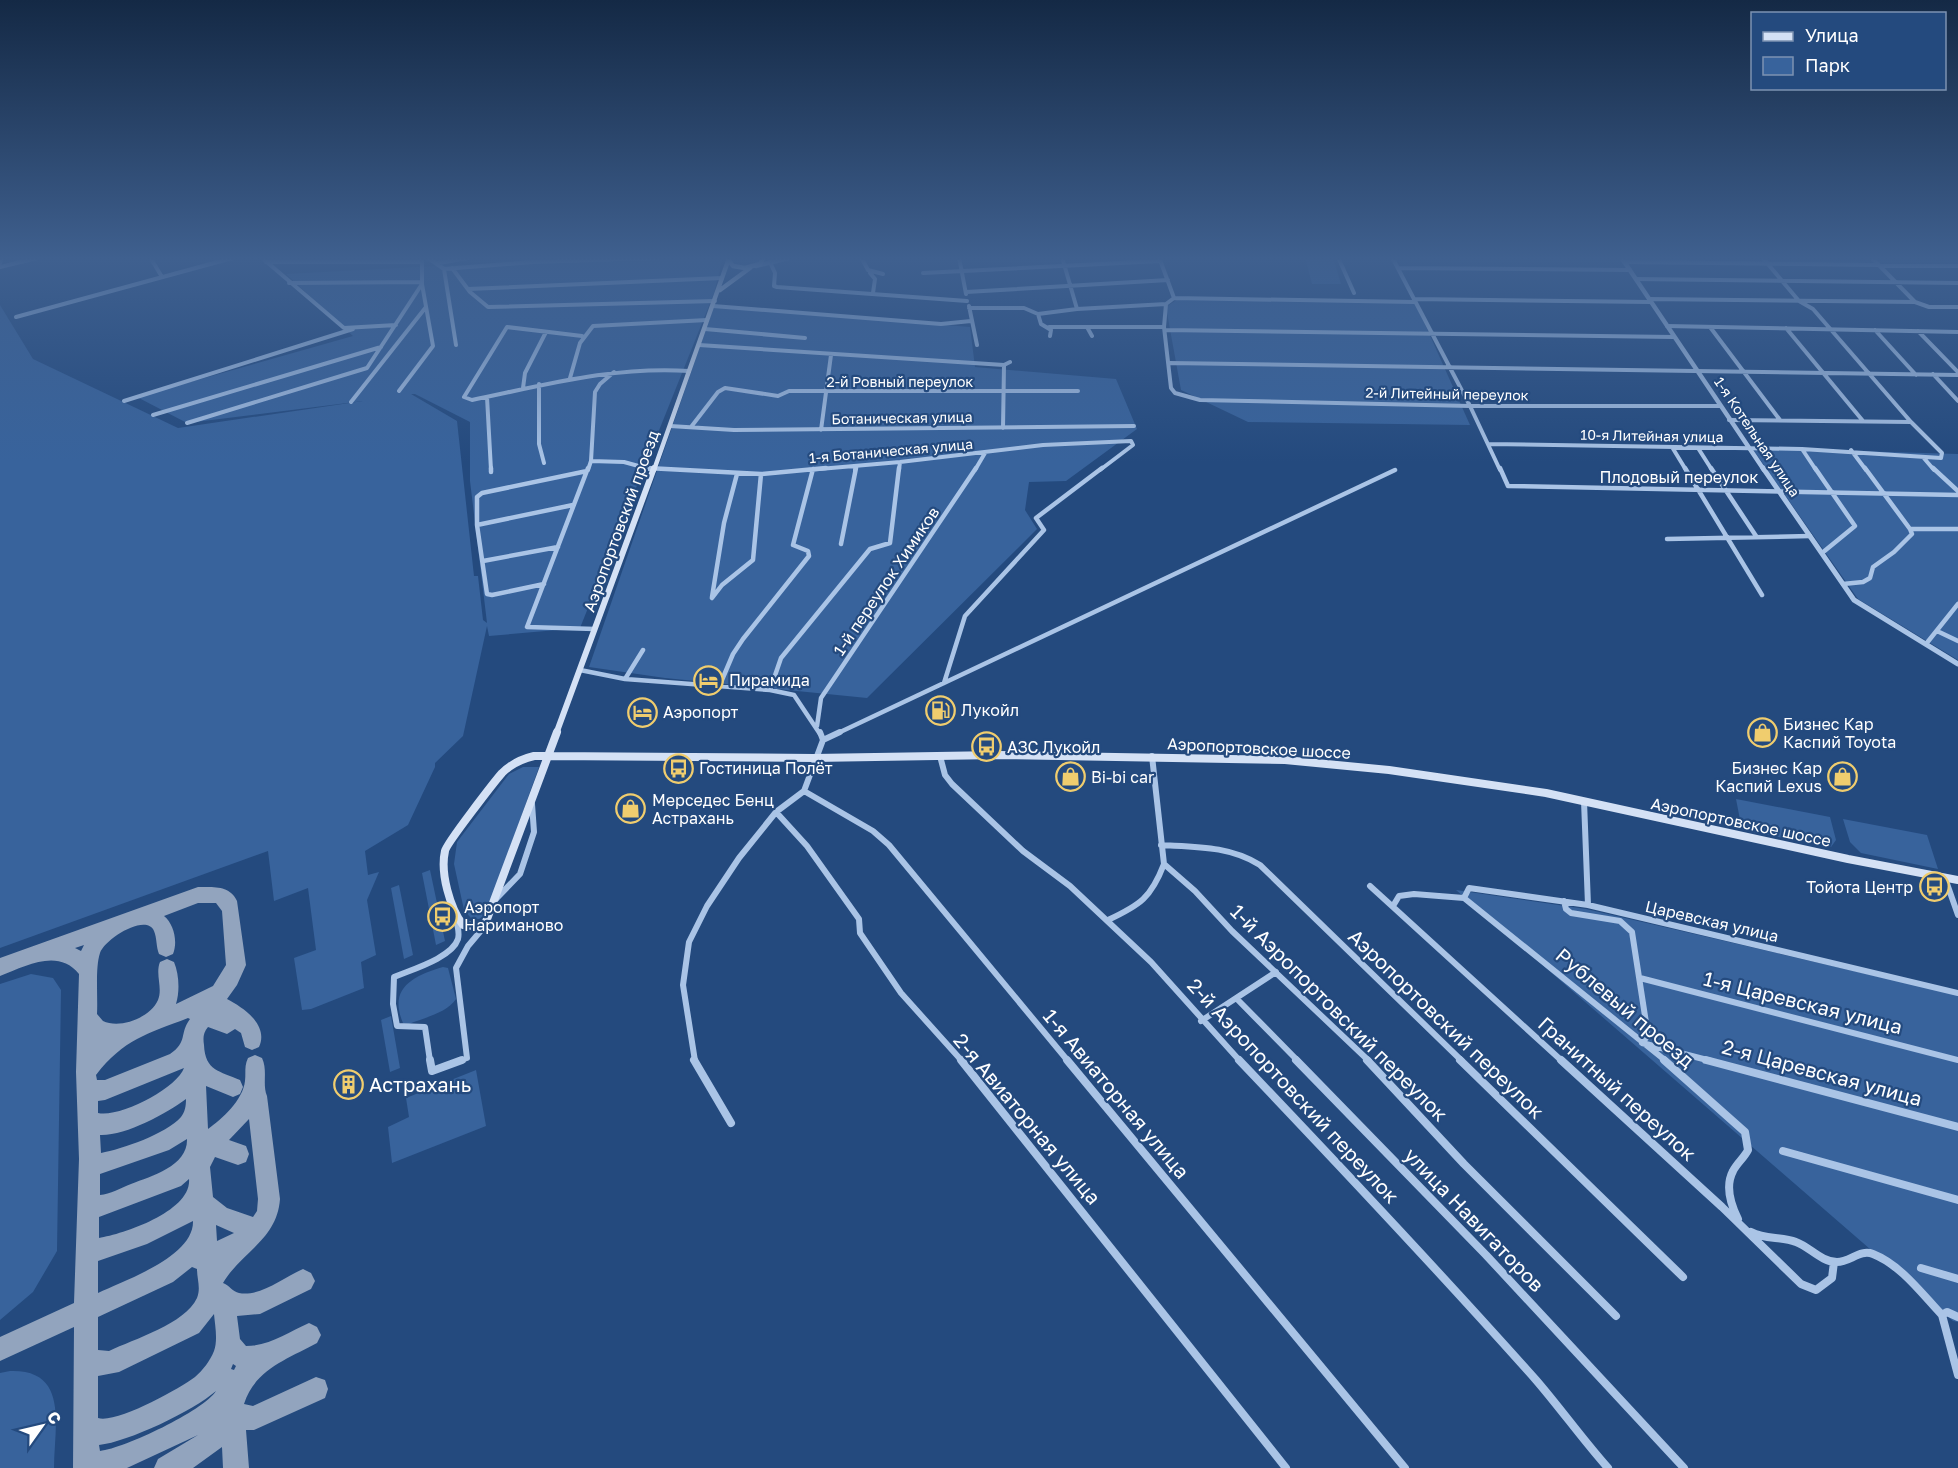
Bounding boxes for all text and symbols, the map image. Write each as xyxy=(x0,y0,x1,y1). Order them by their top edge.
legend xyxy=(1751,12,1946,90)
text: Улица xyxy=(1805,24,1859,46)
text: Парк xyxy=(1805,54,1850,76)
street label: 2-й Ровный переулок xyxy=(827,373,973,390)
street label: 1-я Котельная улица xyxy=(1711,374,1804,500)
street label: 2-й Литейный переулок xyxy=(1365,384,1529,403)
street label: Ботаническая улица xyxy=(831,408,973,427)
street label: 10-я Литейная улица xyxy=(1580,426,1724,445)
street label: Аэропортовский проезд xyxy=(579,427,663,615)
street label: 1-я Ботаническая улица xyxy=(808,435,974,466)
street label: Плодовый переулок xyxy=(1599,467,1759,487)
street label: 1-й переулок Химиков xyxy=(829,503,943,659)
hotel icon: Пирамида xyxy=(692,664,724,696)
place label: Пирамида xyxy=(729,670,810,690)
fuel station icon: Лукойл xyxy=(924,694,956,726)
hotel icon: Аэропорт xyxy=(626,696,658,728)
place label: Лукойл xyxy=(961,700,1019,720)
place label: Аэропорт xyxy=(663,702,739,722)
place label: Бизнес Кар Каспий Toyota xyxy=(1783,714,1896,752)
shop icon: Бизнес Кар Каспий Toyota xyxy=(1746,717,1778,749)
bus stop icon: АЗС Лукойл xyxy=(970,731,1002,763)
street label: Аэропортовское шоссе xyxy=(1167,733,1351,763)
place label: АЗС Лукойл xyxy=(1007,737,1100,757)
bus stop icon: Гостиница Полёт xyxy=(662,752,694,784)
place label: Гостиница Полёт xyxy=(699,758,833,778)
place label: Бизнес Кар Каспий Lexus xyxy=(1715,758,1822,796)
shop icon: Bi-bi car xyxy=(1054,761,1086,793)
shop icon: Бизнес Кар Каспий Lexus xyxy=(1827,761,1859,793)
place label: Bi-bi car xyxy=(1091,767,1154,787)
place label: Мерседес Бенц Астрахань xyxy=(652,790,774,828)
shop icon: Мерседес Бенц Астрахань xyxy=(615,793,647,825)
street label: Аэропортовское шоссе xyxy=(1649,793,1833,851)
bus stop icon: Тойота Центр xyxy=(1918,871,1950,903)
place label: Тойота Центр xyxy=(1806,877,1913,897)
street label: Царевская улица xyxy=(1643,896,1781,946)
place label: Аэропорт Нариманово xyxy=(464,897,563,935)
bus stop icon: Аэропорт Нариманово xyxy=(427,900,459,932)
street label: 1-й Аэропортовский переулок xyxy=(1226,900,1452,1126)
street label: Аэропортовский переулок xyxy=(1343,924,1549,1124)
street label: Рублевый проезд xyxy=(1552,942,1700,1072)
street label: 1-я Царевская улица xyxy=(1701,966,1905,1038)
street label: 2-й Аэропортовский переулок xyxy=(1183,973,1404,1208)
street label: 1-я Авиаторная улица xyxy=(1039,1004,1195,1183)
street label: Гранитный переулок xyxy=(1534,1011,1701,1165)
street label: 2-я Авиаторная улица xyxy=(949,1028,1106,1209)
street label: 2-я Царевская улица xyxy=(1720,1034,1925,1110)
building icon: Астрахань xyxy=(332,1069,364,1101)
place label: Астрахань xyxy=(369,1072,471,1096)
street label: улица Навигаторов xyxy=(1400,1142,1550,1296)
north arrow xyxy=(12,1396,72,1456)
text: С xyxy=(43,1407,66,1428)

